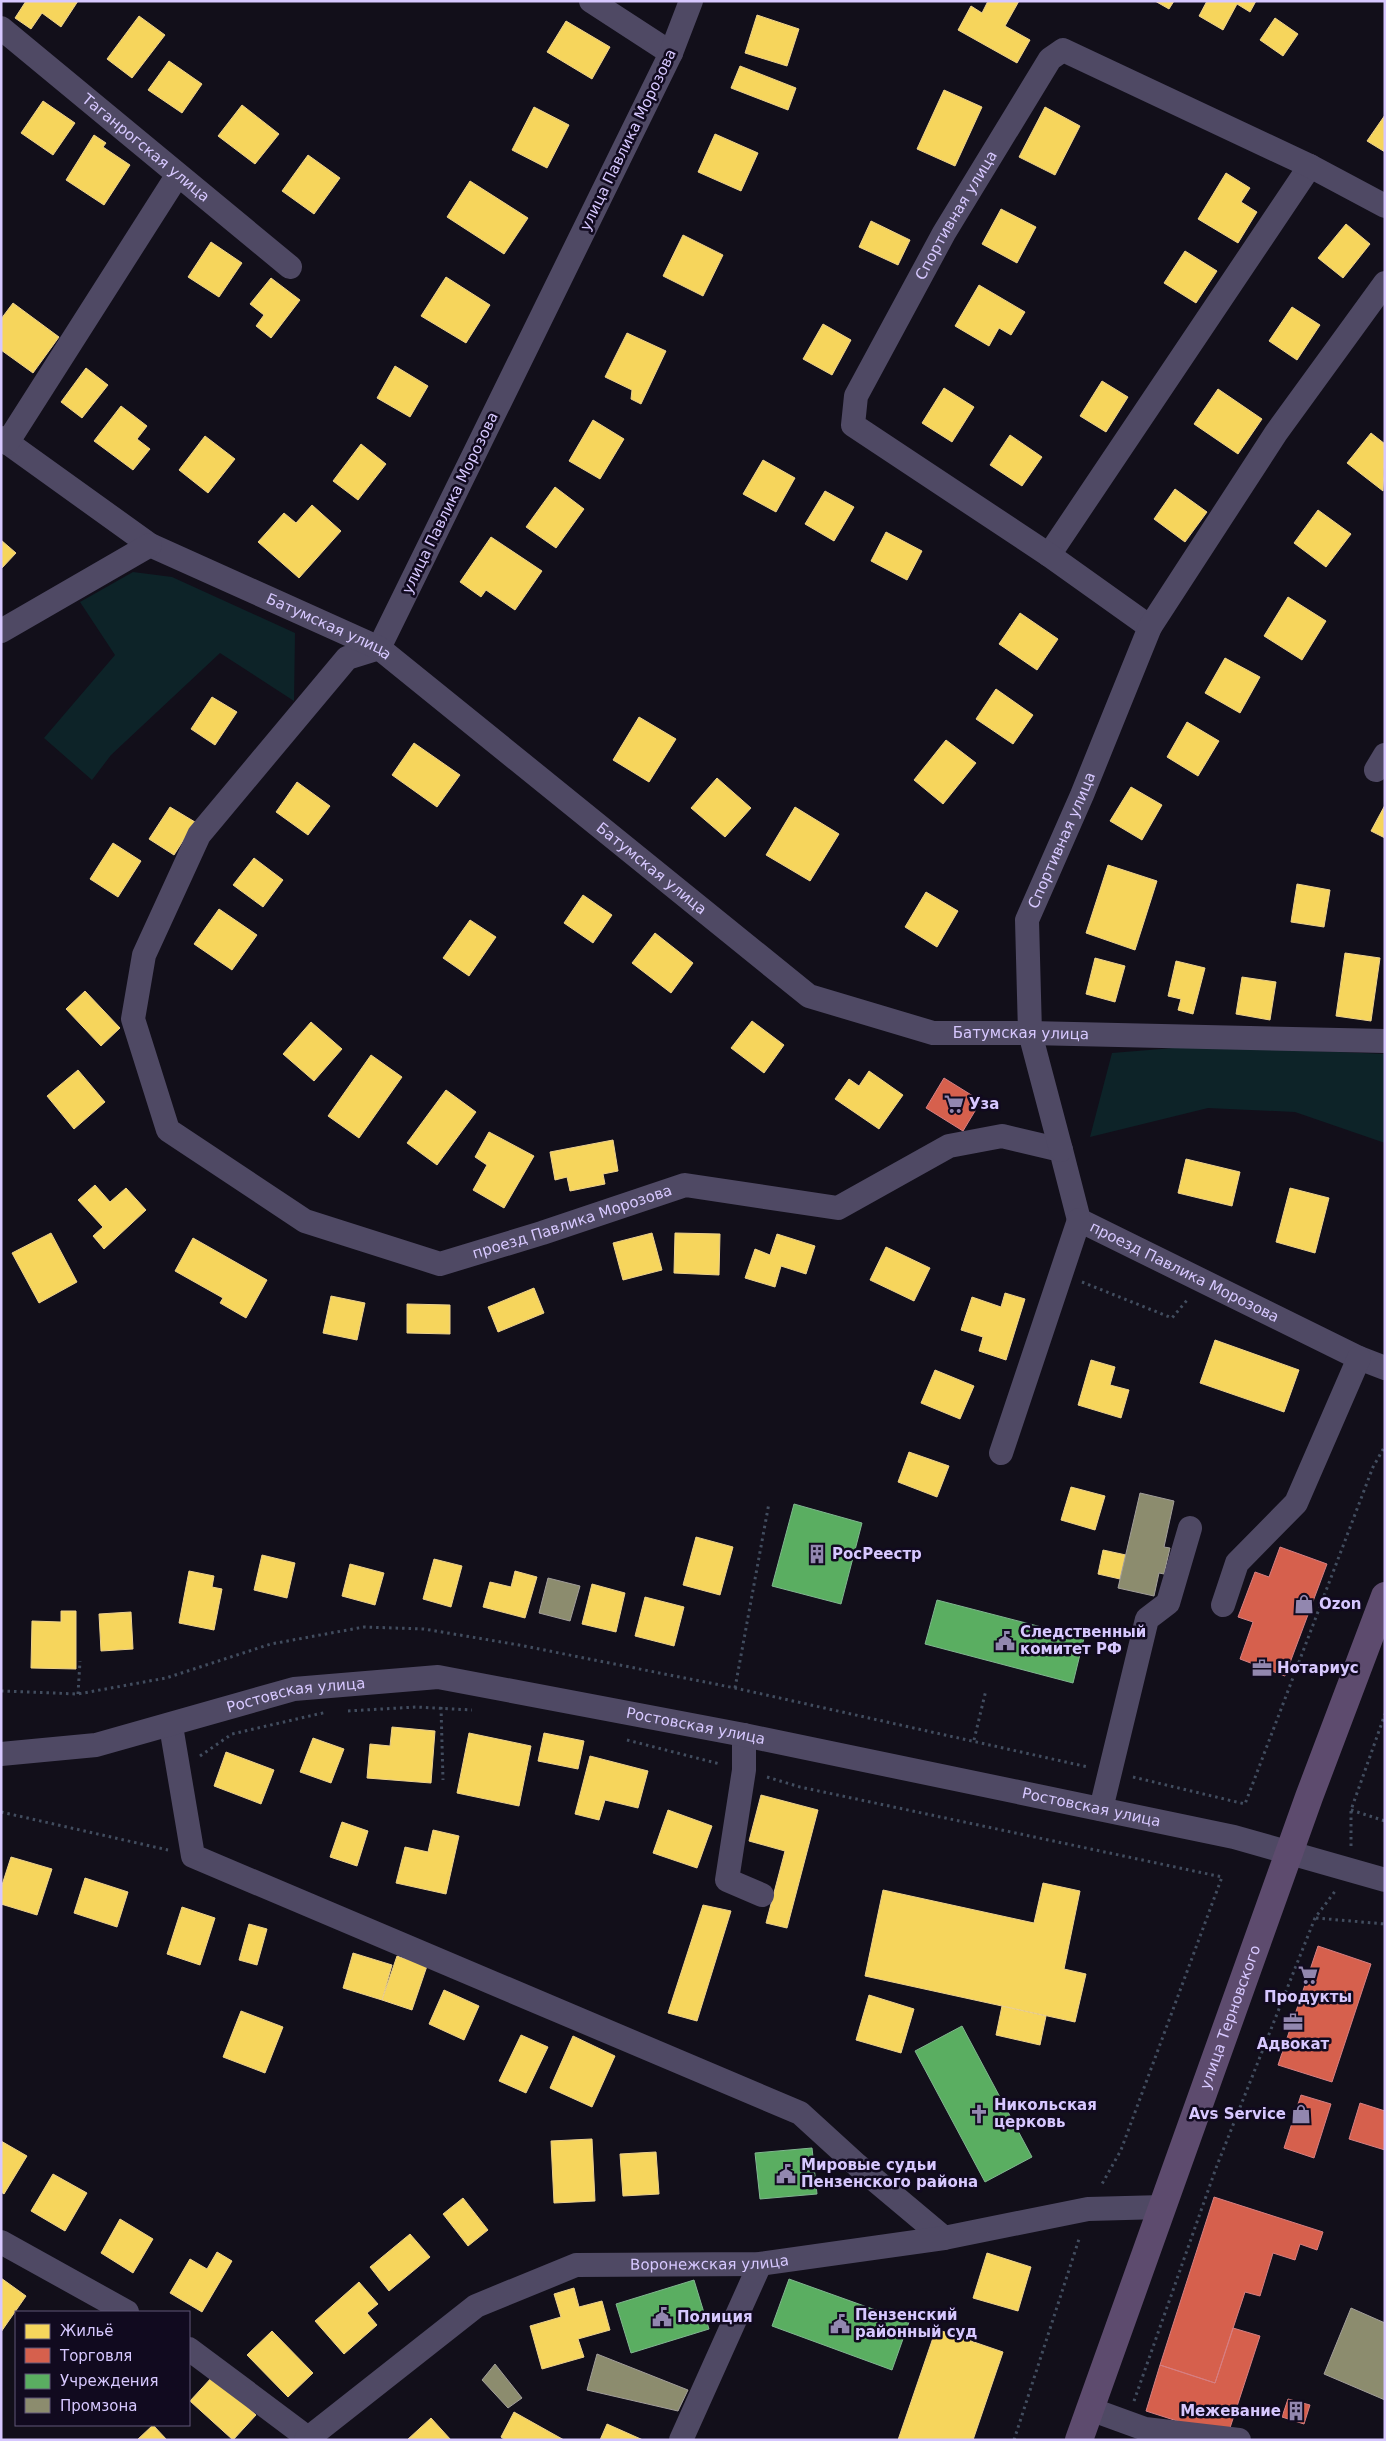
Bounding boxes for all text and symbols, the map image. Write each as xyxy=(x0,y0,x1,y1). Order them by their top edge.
street label: улица Павлика Морозова xyxy=(576,46,680,234)
street label: Таганрогская улица xyxy=(78,89,213,206)
street label: Спортивная улица xyxy=(911,147,1001,283)
street label: улица Павлика Морозова xyxy=(398,409,502,597)
street label: Батумская улица xyxy=(263,589,395,664)
street label: Спортивная улица xyxy=(1024,770,1099,911)
street label: Батумская улица xyxy=(593,819,710,918)
street label: Батумская улица xyxy=(953,1024,1089,1043)
supermarket icon: Уза xyxy=(943,1093,965,1115)
place label: Уза xyxy=(969,1095,999,1113)
street label: проезд Павлика Морозова xyxy=(470,1181,674,1263)
street label: проезд Павлика Морозова xyxy=(1087,1218,1282,1326)
building icon: РосРеестр xyxy=(806,1543,828,1565)
place label: РосРеестр xyxy=(832,1545,922,1563)
shop icon: Ozon xyxy=(1293,1593,1315,1615)
place label: Ozon xyxy=(1319,1595,1361,1613)
place label: Следственный комитет РФ xyxy=(1020,1623,1146,1658)
public building icon: Следственный комитет РФ xyxy=(994,1630,1016,1652)
office icon: Нотариус xyxy=(1251,1657,1273,1679)
place label: Нотариус xyxy=(1277,1659,1359,1677)
street label: Ростовская улица xyxy=(224,1674,366,1717)
street label: Ростовская улица xyxy=(625,1704,767,1748)
street label: Ростовская улица xyxy=(1020,1784,1162,1831)
street label: улица Терновского xyxy=(1196,1943,1264,2092)
supermarket icon: Продукты xyxy=(1297,1964,1319,1986)
place label: Продукты xyxy=(1264,1988,1352,2006)
office icon: Адвокат xyxy=(1282,2011,1304,2033)
place label: Адвокат xyxy=(1257,2035,1330,2053)
place label: Никольская церковь xyxy=(994,2096,1097,2131)
church icon: Никольская церковь xyxy=(968,2103,990,2125)
shop icon: Avs Service xyxy=(1290,2103,1312,2125)
place label: Avs Service xyxy=(1189,2105,1286,2123)
place label: Мировые судьи Пензенского района xyxy=(801,2156,978,2191)
public building icon: Мировые судьи Пензенского района xyxy=(775,2163,797,2185)
street label: Воронежская улица xyxy=(630,2251,790,2274)
public building icon: Полиция xyxy=(651,2306,673,2328)
place label: Пензенский районный суд xyxy=(855,2306,977,2341)
place label: Полиция xyxy=(677,2308,753,2326)
legend xyxy=(15,2311,190,2426)
public building icon: Пензенский районный суд xyxy=(829,2313,851,2335)
text: Жильё xyxy=(60,2322,114,2340)
text: Торговля xyxy=(59,2347,132,2365)
text: Учреждения xyxy=(60,2372,158,2390)
text: Промзона xyxy=(60,2397,137,2415)
building icon: Межевание xyxy=(1285,2400,1307,2422)
place label: Межевание xyxy=(1180,2402,1281,2420)

